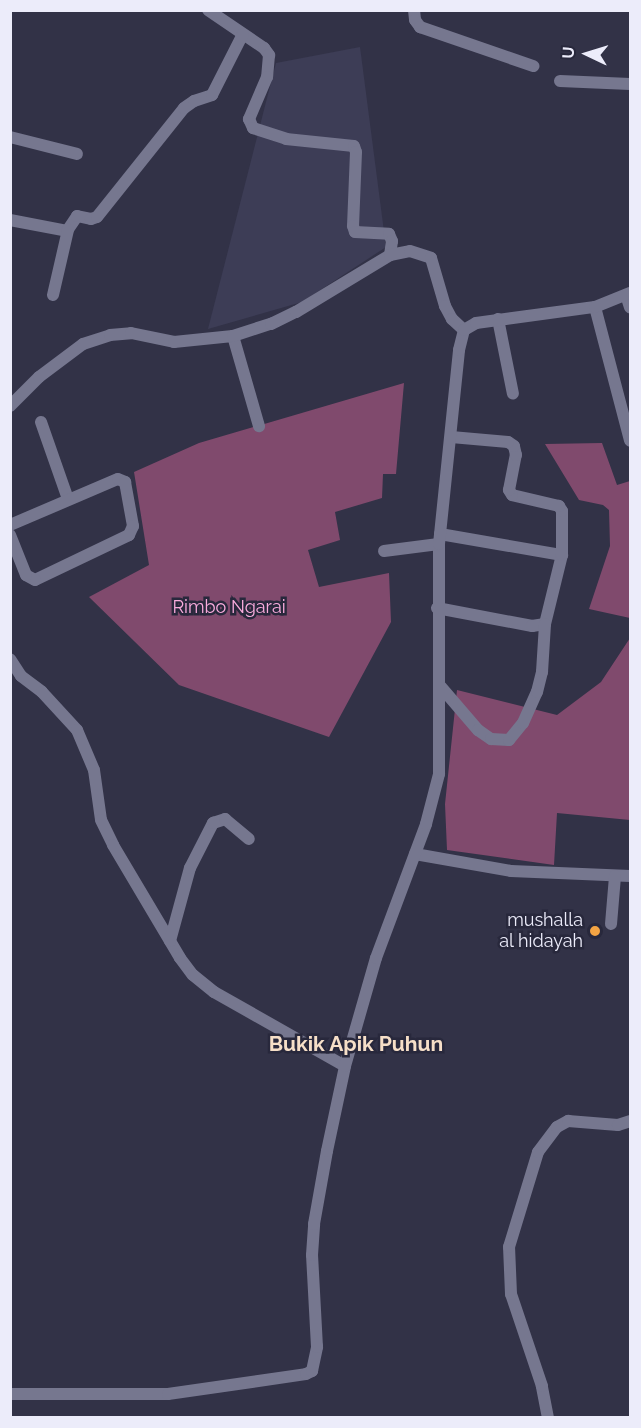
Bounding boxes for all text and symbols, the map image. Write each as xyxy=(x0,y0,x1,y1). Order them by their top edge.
north arrow xyxy=(557,24,617,84)
text: U xyxy=(559,46,578,59)
park label: Rimbo Ngarai xyxy=(172,596,286,618)
place label: mushalla al hidayah xyxy=(499,910,583,952)
marker: mushalla al hidayah xyxy=(588,924,602,938)
district label: Bukik Apik Puhun xyxy=(269,1031,443,1057)

